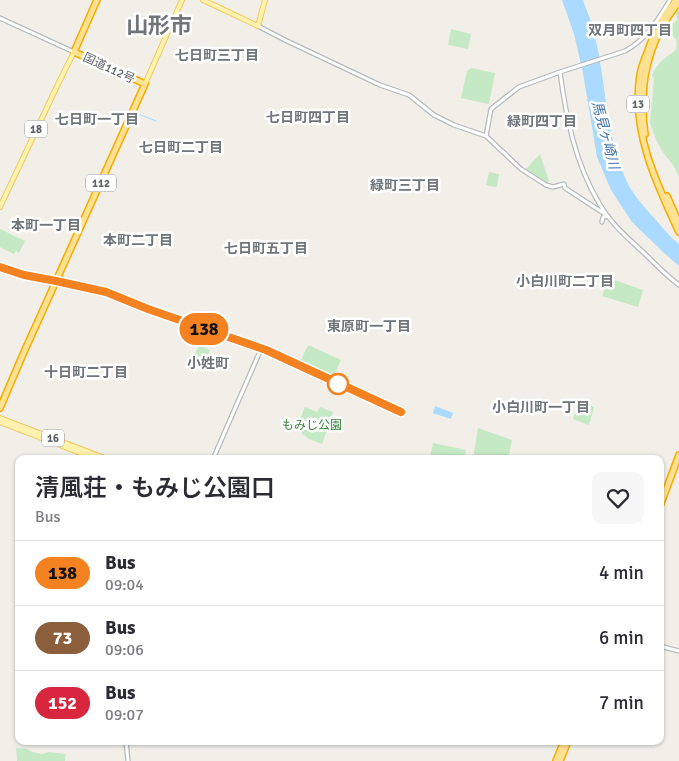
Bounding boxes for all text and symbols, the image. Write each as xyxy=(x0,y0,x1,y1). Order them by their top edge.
district label: 山形市 xyxy=(126,12,192,39)
district label: 双月町四丁目 xyxy=(588,22,672,39)
district label: 七日町三丁目 xyxy=(175,47,259,64)
street label: 国道112号 xyxy=(80,50,137,87)
road number: 13 xyxy=(627,96,649,112)
water label: 馬見ヶ崎川 xyxy=(588,99,623,173)
district label: 七日町四丁目 xyxy=(266,109,350,126)
district label: 七日町一丁目 xyxy=(55,111,139,128)
district label: 緑町四丁目 xyxy=(507,113,577,130)
road number: 18 xyxy=(25,120,47,138)
district label: 七日町二丁目 xyxy=(139,139,223,156)
road number: 112 xyxy=(86,174,116,192)
district label: 緑町三丁目 xyxy=(370,177,440,194)
district label: 本町一丁目 xyxy=(11,217,81,234)
district label: 本町二丁目 xyxy=(103,232,173,249)
district label: 七日町五丁目 xyxy=(224,240,308,257)
district label: 小白川町二丁目 xyxy=(516,273,614,290)
line badge: 138 xyxy=(175,313,233,345)
text: 138 xyxy=(189,318,219,340)
district label: 東原町一丁目 xyxy=(327,318,411,335)
district label: 小姓町 xyxy=(187,355,229,372)
district label: 十日町二丁目 xyxy=(44,364,128,381)
unlabelled marker xyxy=(327,373,349,395)
district label: 小白川町一丁目 xyxy=(492,399,590,416)
park label: もみじ公園 xyxy=(282,418,342,433)
road number: 16 xyxy=(42,429,64,446)
button: heart xyxy=(592,472,644,524)
text: 清風荘・もみじ公園口 xyxy=(35,473,275,503)
text: Bus xyxy=(35,507,60,527)
text: Bus xyxy=(105,551,136,575)
text: 4 min xyxy=(599,561,644,585)
text: 138 xyxy=(48,562,77,584)
text: 09:04 xyxy=(105,575,144,595)
text: Bus xyxy=(105,616,136,640)
text: 6 min xyxy=(599,626,644,650)
text: 73 xyxy=(53,627,72,649)
text: 09:06 xyxy=(105,640,144,660)
text: Bus xyxy=(105,681,136,705)
text: 7 min xyxy=(599,691,644,715)
text: 152 xyxy=(48,692,77,714)
text: 09:07 xyxy=(105,705,144,725)

